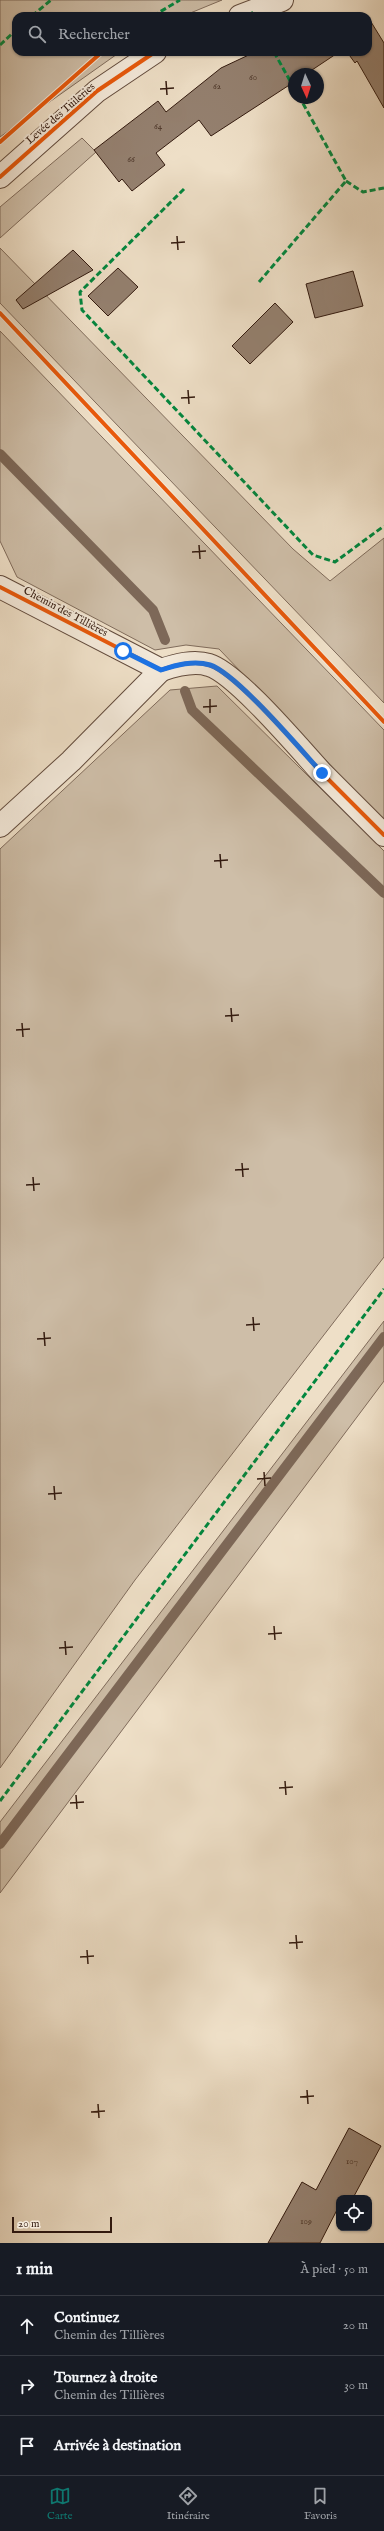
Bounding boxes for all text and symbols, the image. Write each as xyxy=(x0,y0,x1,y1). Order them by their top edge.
search box xyxy=(12,12,372,56)
icon: search xyxy=(26,23,48,45)
text: Rechercher xyxy=(58,25,130,44)
north arrow xyxy=(288,68,324,104)
house number: 60 xyxy=(249,72,257,83)
street label: Levée des Tuileries xyxy=(23,80,98,148)
house number: 62 xyxy=(213,81,221,92)
house number: 64 xyxy=(154,121,163,132)
house number: 66 xyxy=(127,154,135,165)
street label: Chemin des Tillières xyxy=(21,584,110,640)
route start xyxy=(114,642,132,660)
route end xyxy=(313,764,331,782)
house number: 107 xyxy=(346,2156,358,2167)
map controls xyxy=(336,2195,372,2231)
button: locate xyxy=(336,2195,372,2231)
scale bar xyxy=(12,2215,112,2234)
house number: 109 xyxy=(300,2216,312,2227)
text: 20 m xyxy=(18,2217,39,2231)
text: 1 min xyxy=(16,2259,53,2280)
text: À pied · 50 m xyxy=(301,2261,368,2278)
text: Continuez xyxy=(54,2308,119,2327)
icon: ahead xyxy=(16,2315,38,2337)
text: 20 m xyxy=(343,2317,368,2334)
text: Chemin des Tillières xyxy=(54,2327,165,2344)
text: Tournez à droite xyxy=(54,2368,157,2387)
icon: right xyxy=(16,2375,38,2397)
text: 30 m xyxy=(344,2377,368,2394)
text: Chemin des Tillières xyxy=(54,2387,165,2404)
icon: arrive xyxy=(16,2435,38,2457)
text: Arrivée à destination xyxy=(54,2436,181,2455)
tab: Carte xyxy=(47,2485,73,2523)
tab: Itinéraire xyxy=(167,2485,210,2523)
tab: Favoris xyxy=(304,2485,337,2523)

